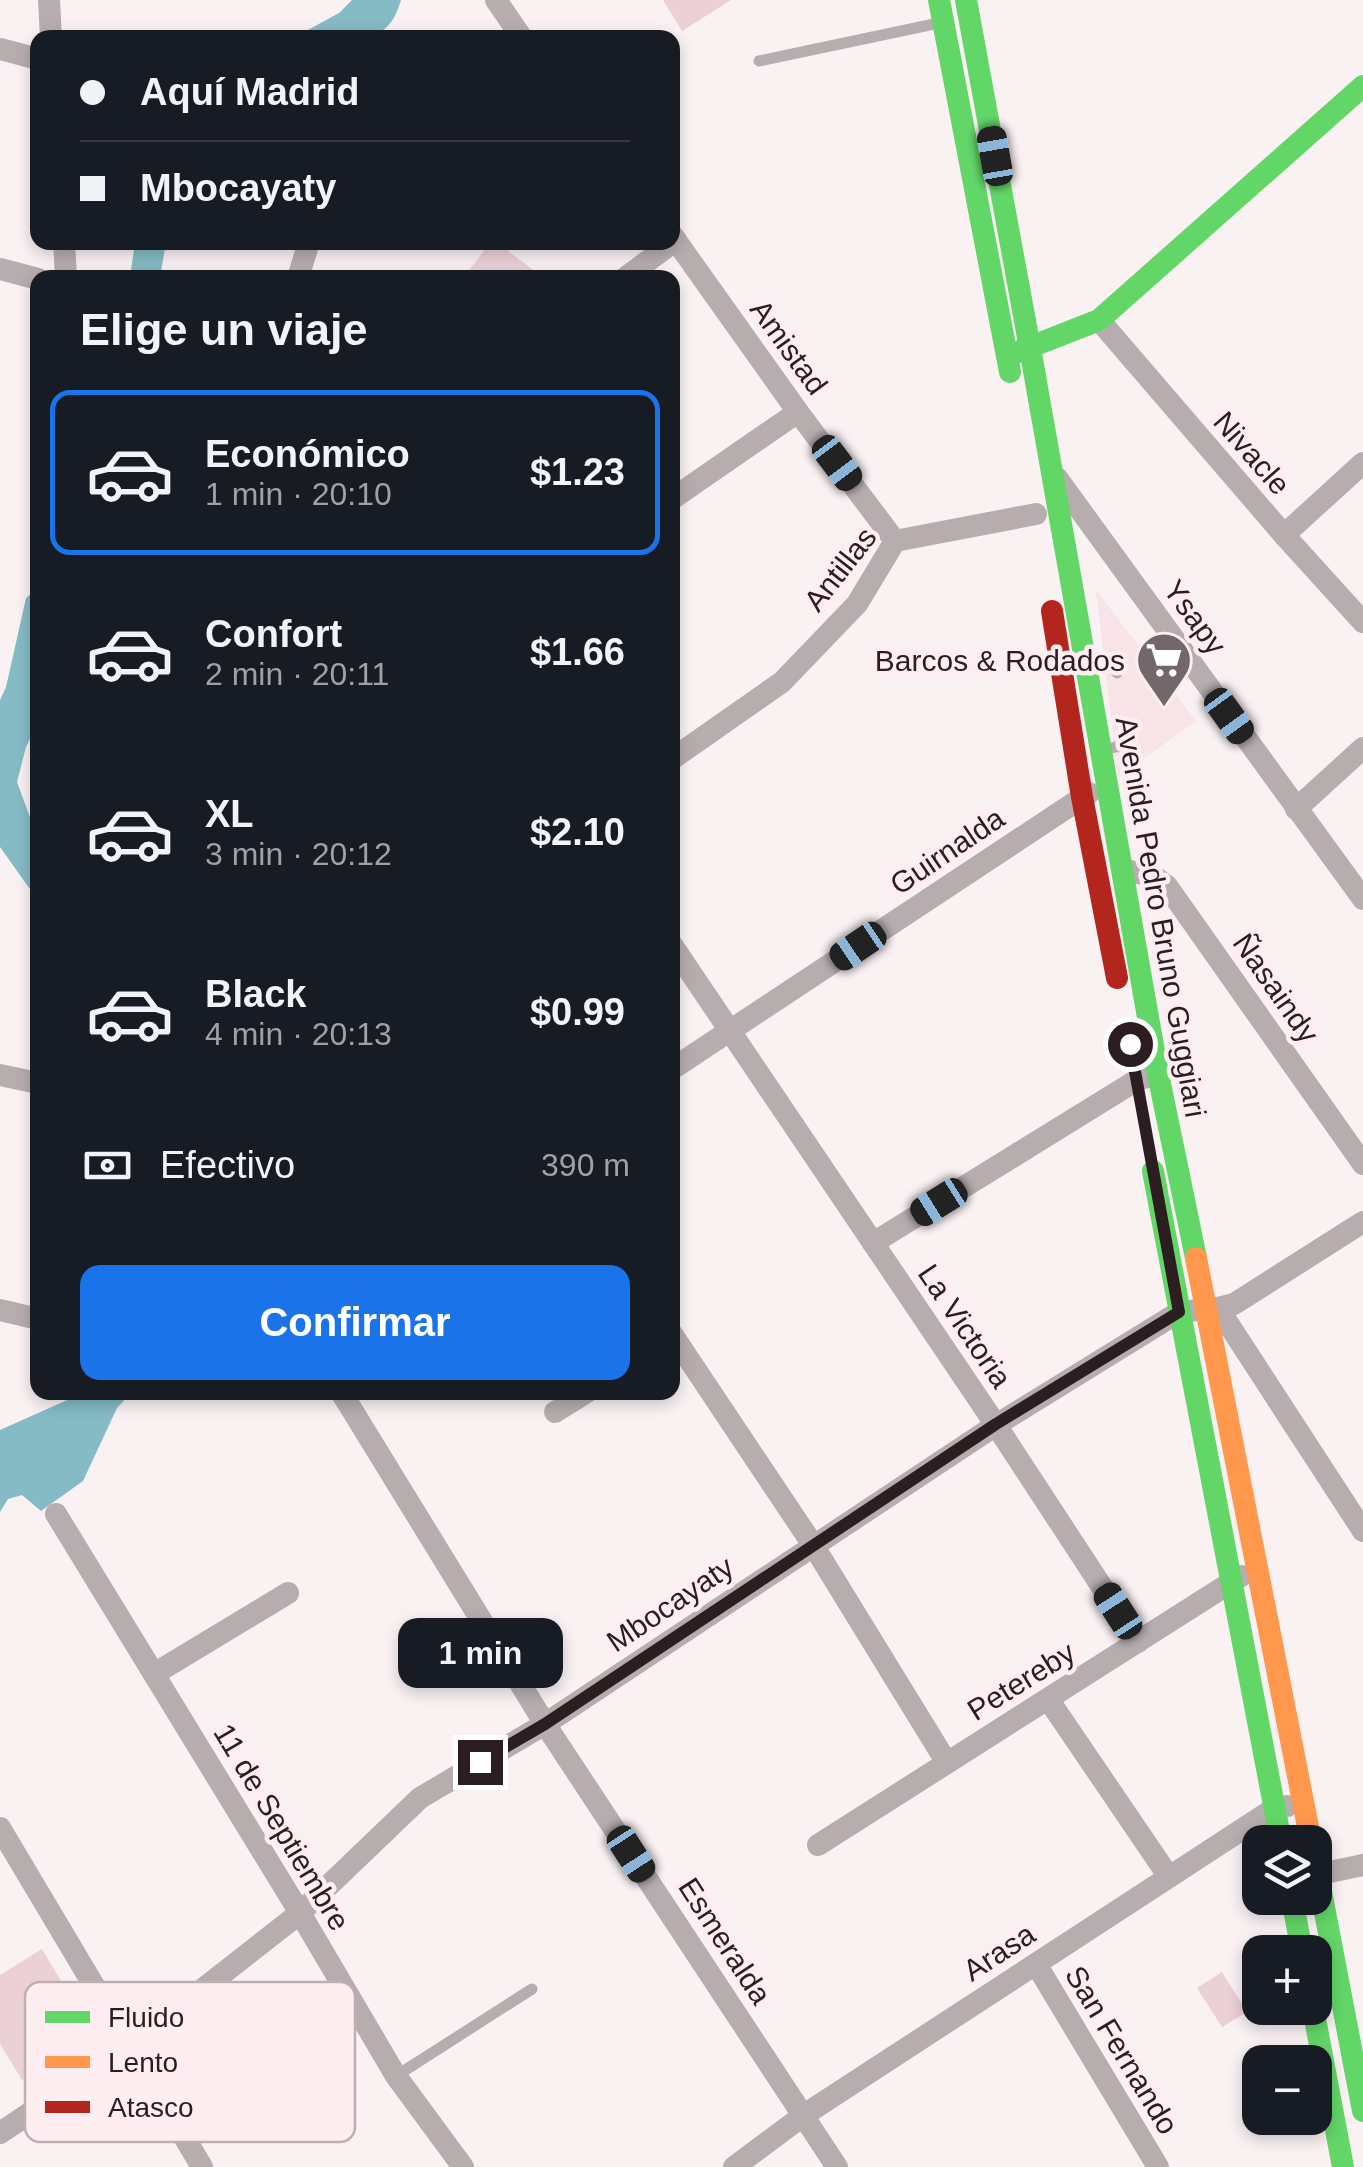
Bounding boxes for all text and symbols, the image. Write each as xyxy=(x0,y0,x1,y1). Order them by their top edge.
text: Aquí Madrid xyxy=(140,71,360,113)
car xyxy=(975,124,1015,188)
text: Mbocayaty xyxy=(140,167,336,209)
street label: Amistad xyxy=(744,293,834,401)
text: Elige un viaje xyxy=(80,304,368,355)
street label: Nivacle xyxy=(1207,405,1297,501)
icon: car xyxy=(85,428,175,518)
car xyxy=(807,430,867,496)
text: Económico xyxy=(205,433,410,475)
text: $1.23 xyxy=(530,451,625,493)
text: 1 min · 20:10 xyxy=(205,476,392,512)
street label: Antillas xyxy=(797,521,883,617)
street label: Ysapy xyxy=(1157,574,1233,660)
icon: car xyxy=(85,608,175,698)
text: Confort xyxy=(205,613,342,655)
supermarket icon: Barcos & Rodados xyxy=(1134,630,1194,709)
text: $1.66 xyxy=(530,631,625,673)
place label: Barcos & Rodados xyxy=(875,644,1125,677)
text: 2 min · 20:11 xyxy=(205,656,389,692)
car xyxy=(1199,683,1259,749)
street label: Avenida Pedro Bruno Guggiari xyxy=(1109,714,1213,1120)
icon: car xyxy=(85,788,175,878)
text: XL xyxy=(205,793,254,835)
street label: Guirnalda xyxy=(884,801,1010,901)
text: $2.10 xyxy=(530,811,625,853)
text: 3 min · 20:12 xyxy=(205,836,392,872)
car xyxy=(825,917,891,975)
street label: Ñasaindy xyxy=(1227,927,1325,1049)
icon: car xyxy=(85,968,175,1058)
text: Black xyxy=(205,973,306,1015)
text: $0.99 xyxy=(530,991,625,1033)
text: 4 min · 20:13 xyxy=(205,1016,392,1052)
route start xyxy=(1108,1022,1153,1067)
icon: cash xyxy=(80,1138,135,1193)
text: Efectivo xyxy=(160,1144,295,1186)
text: 390 m xyxy=(541,1147,630,1183)
car xyxy=(906,1173,972,1231)
street label: La Victoria xyxy=(912,1258,1018,1394)
button: Confirmar xyxy=(80,1265,630,1380)
street label: Mbocayaty xyxy=(601,1550,739,1658)
car xyxy=(1089,1578,1147,1644)
callout: 1 min xyxy=(398,1617,562,1687)
text: 1 min xyxy=(439,1635,522,1671)
street label: Petereby xyxy=(961,1635,1081,1727)
street label: 11 de Septiembre xyxy=(207,1718,357,1936)
route end xyxy=(458,1740,503,1785)
car xyxy=(602,1821,660,1887)
map controls xyxy=(1242,1825,1332,2135)
button: layers xyxy=(1242,1825,1332,1915)
street label: Esmeralda xyxy=(672,1872,778,2010)
street label: Arasa xyxy=(957,1917,1041,1987)
button: + xyxy=(1242,1935,1332,2025)
street label: San Fernando xyxy=(1059,1960,1185,2140)
legend xyxy=(25,1982,355,2142)
text: Fluido xyxy=(108,2002,184,2033)
button: − xyxy=(1242,2045,1332,2135)
text: Lento xyxy=(108,2047,178,2078)
text: Atasco xyxy=(108,2092,194,2123)

